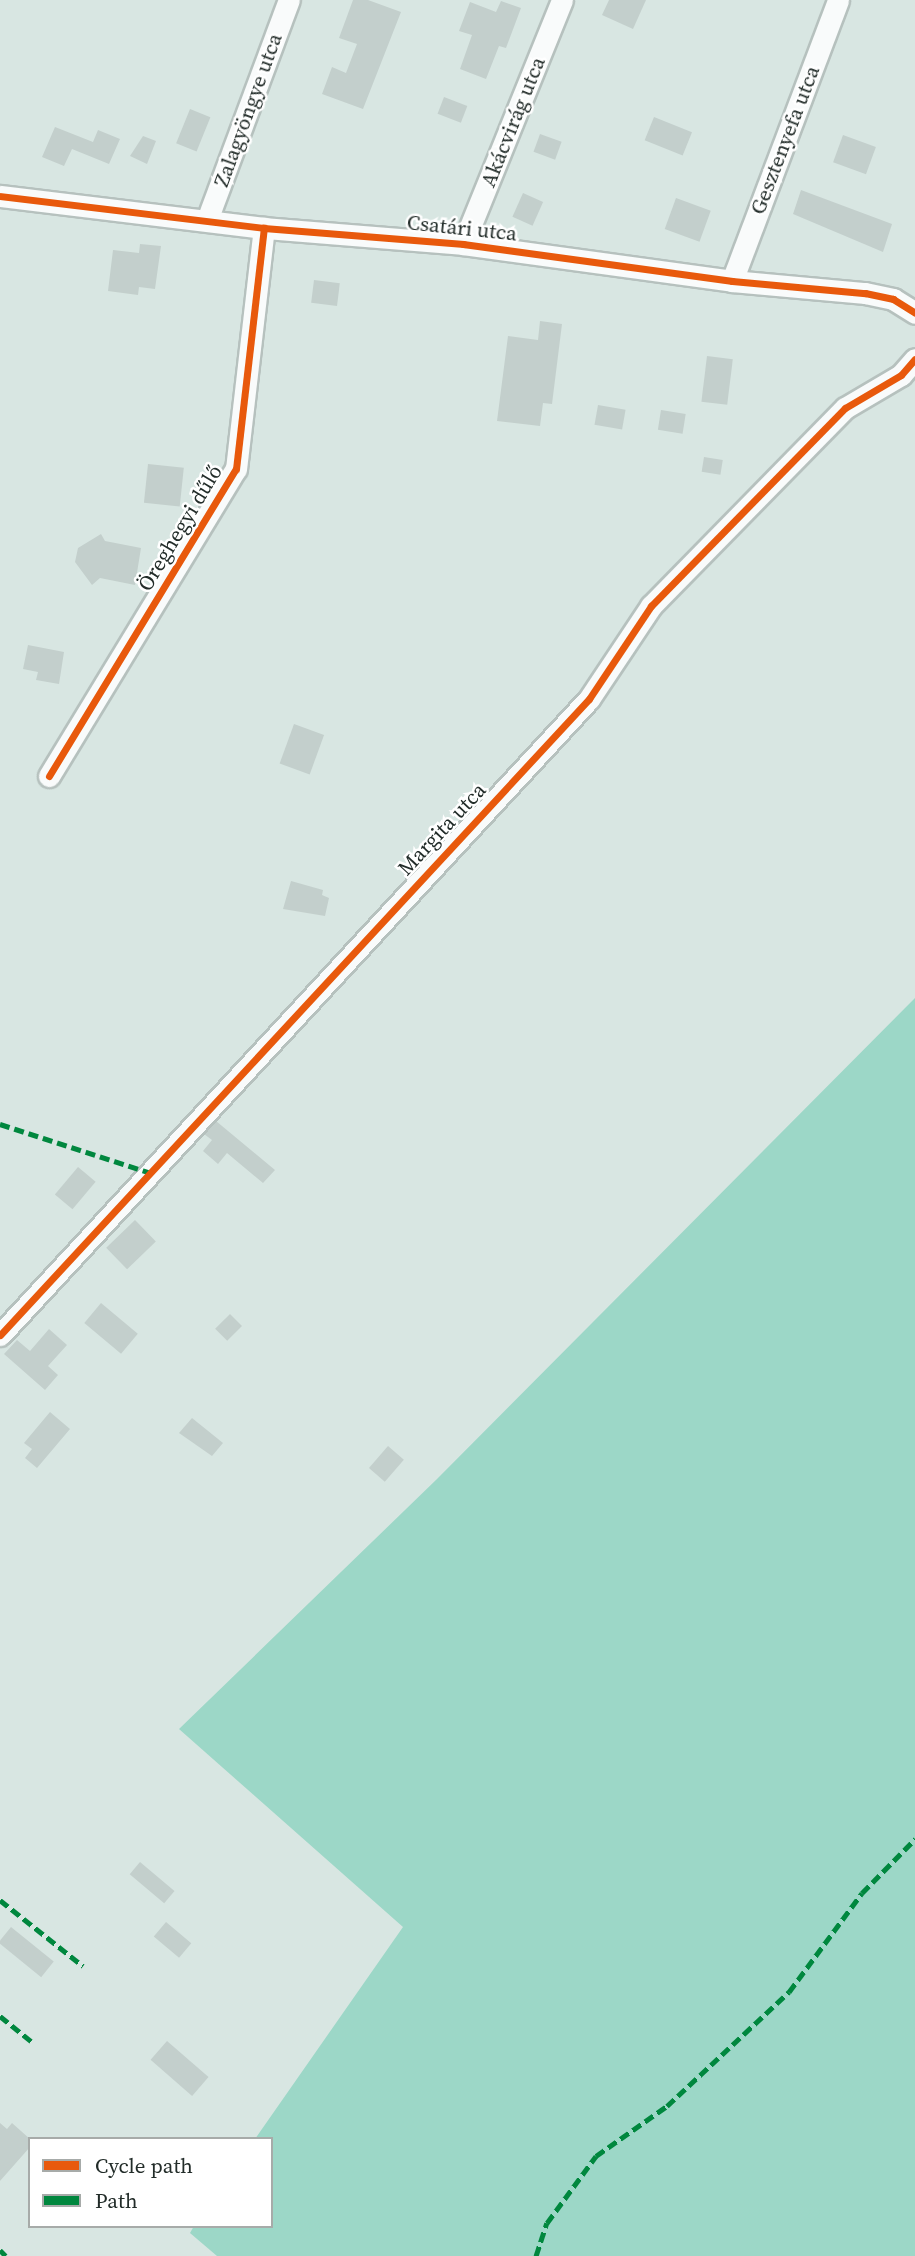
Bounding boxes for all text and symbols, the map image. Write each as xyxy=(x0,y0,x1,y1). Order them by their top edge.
street label: Zalagyöngye utca xyxy=(209,30,287,190)
street label: Akácvirág utca xyxy=(475,53,551,191)
street label: Gesztenyefa utca xyxy=(745,62,825,218)
street label: Csatári utca xyxy=(406,210,518,246)
street label: Öreghegyi dűlő xyxy=(132,460,228,596)
street label: Margita utca xyxy=(393,778,491,880)
legend xyxy=(28,2137,273,2228)
text: Cycle path xyxy=(95,2151,193,2180)
text: Path xyxy=(95,2186,138,2215)

